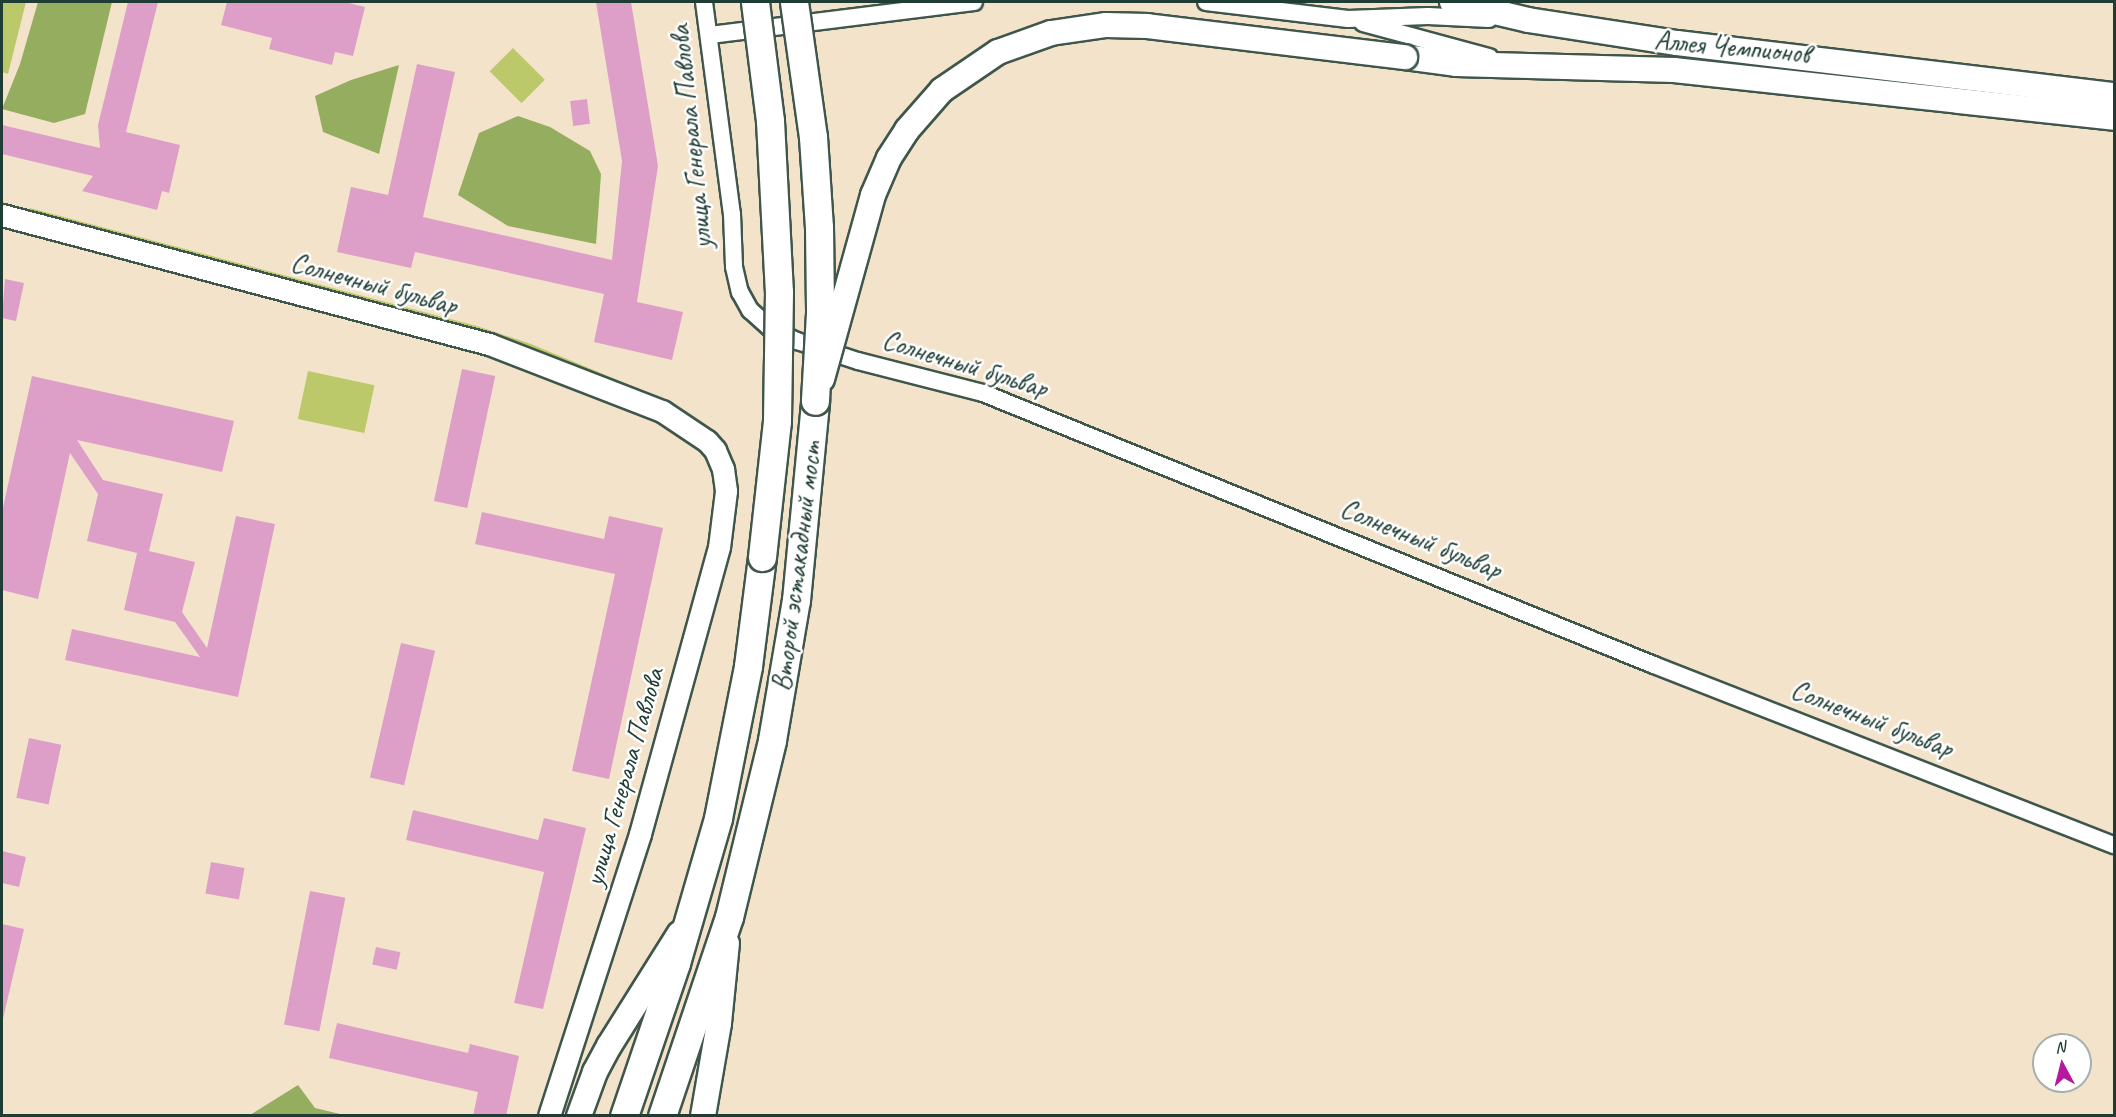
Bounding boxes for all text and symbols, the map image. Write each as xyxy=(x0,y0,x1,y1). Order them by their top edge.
street label: улица Генерала Павлова xyxy=(663,23,719,251)
street label: Аллея Чемпионов xyxy=(1651,23,1813,71)
street label: Солнечный бульвар xyxy=(287,246,461,322)
street label: Солнечный бульвар xyxy=(878,323,1052,405)
street label: Второй эстакадный мост xyxy=(765,439,829,693)
street label: Солнечный бульвар xyxy=(1335,491,1507,587)
street label: улица Генерала Павлова xyxy=(577,664,671,890)
street label: Солнечный бульвар xyxy=(1786,673,1958,765)
north arrow xyxy=(2032,1033,2092,1093)
text: N xyxy=(2054,1037,2066,1058)

